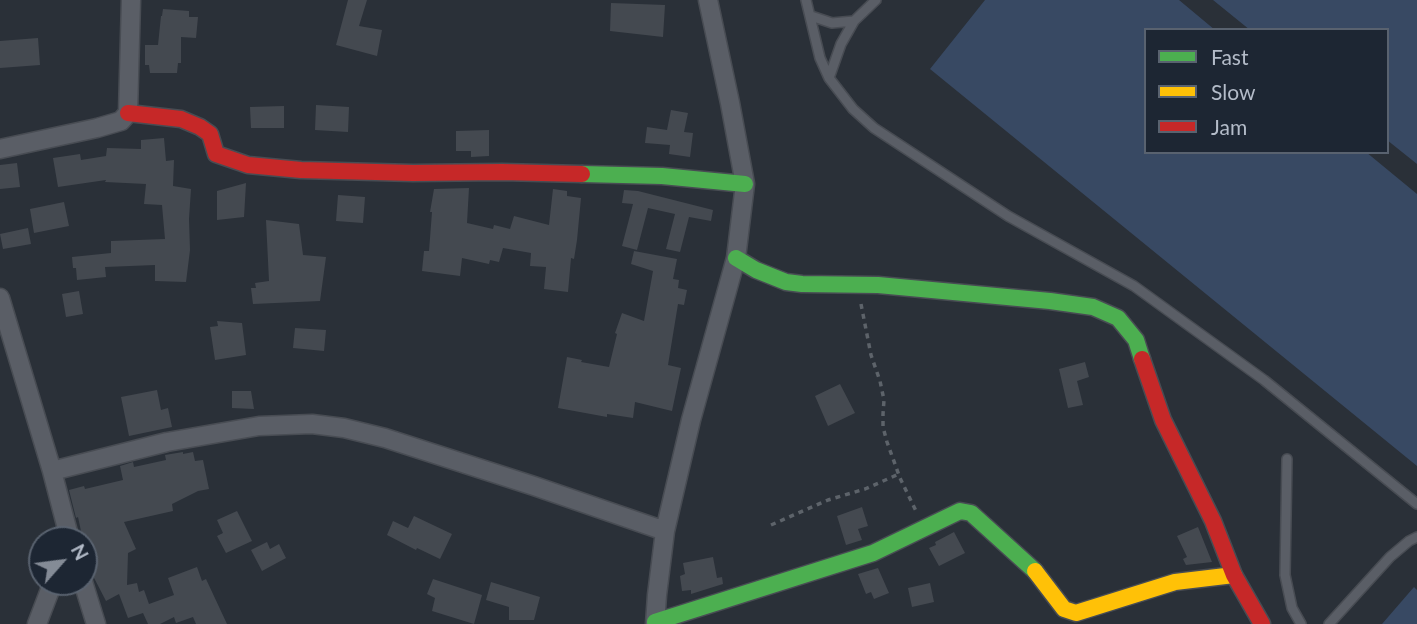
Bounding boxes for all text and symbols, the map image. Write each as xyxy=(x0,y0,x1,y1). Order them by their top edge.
legend xyxy=(1144,28,1389,154)
text: Fast xyxy=(1211,44,1248,69)
text: Slow xyxy=(1211,79,1255,104)
text: Jam xyxy=(1211,114,1247,139)
north arrow xyxy=(28,526,98,596)
text: N xyxy=(67,540,94,564)

